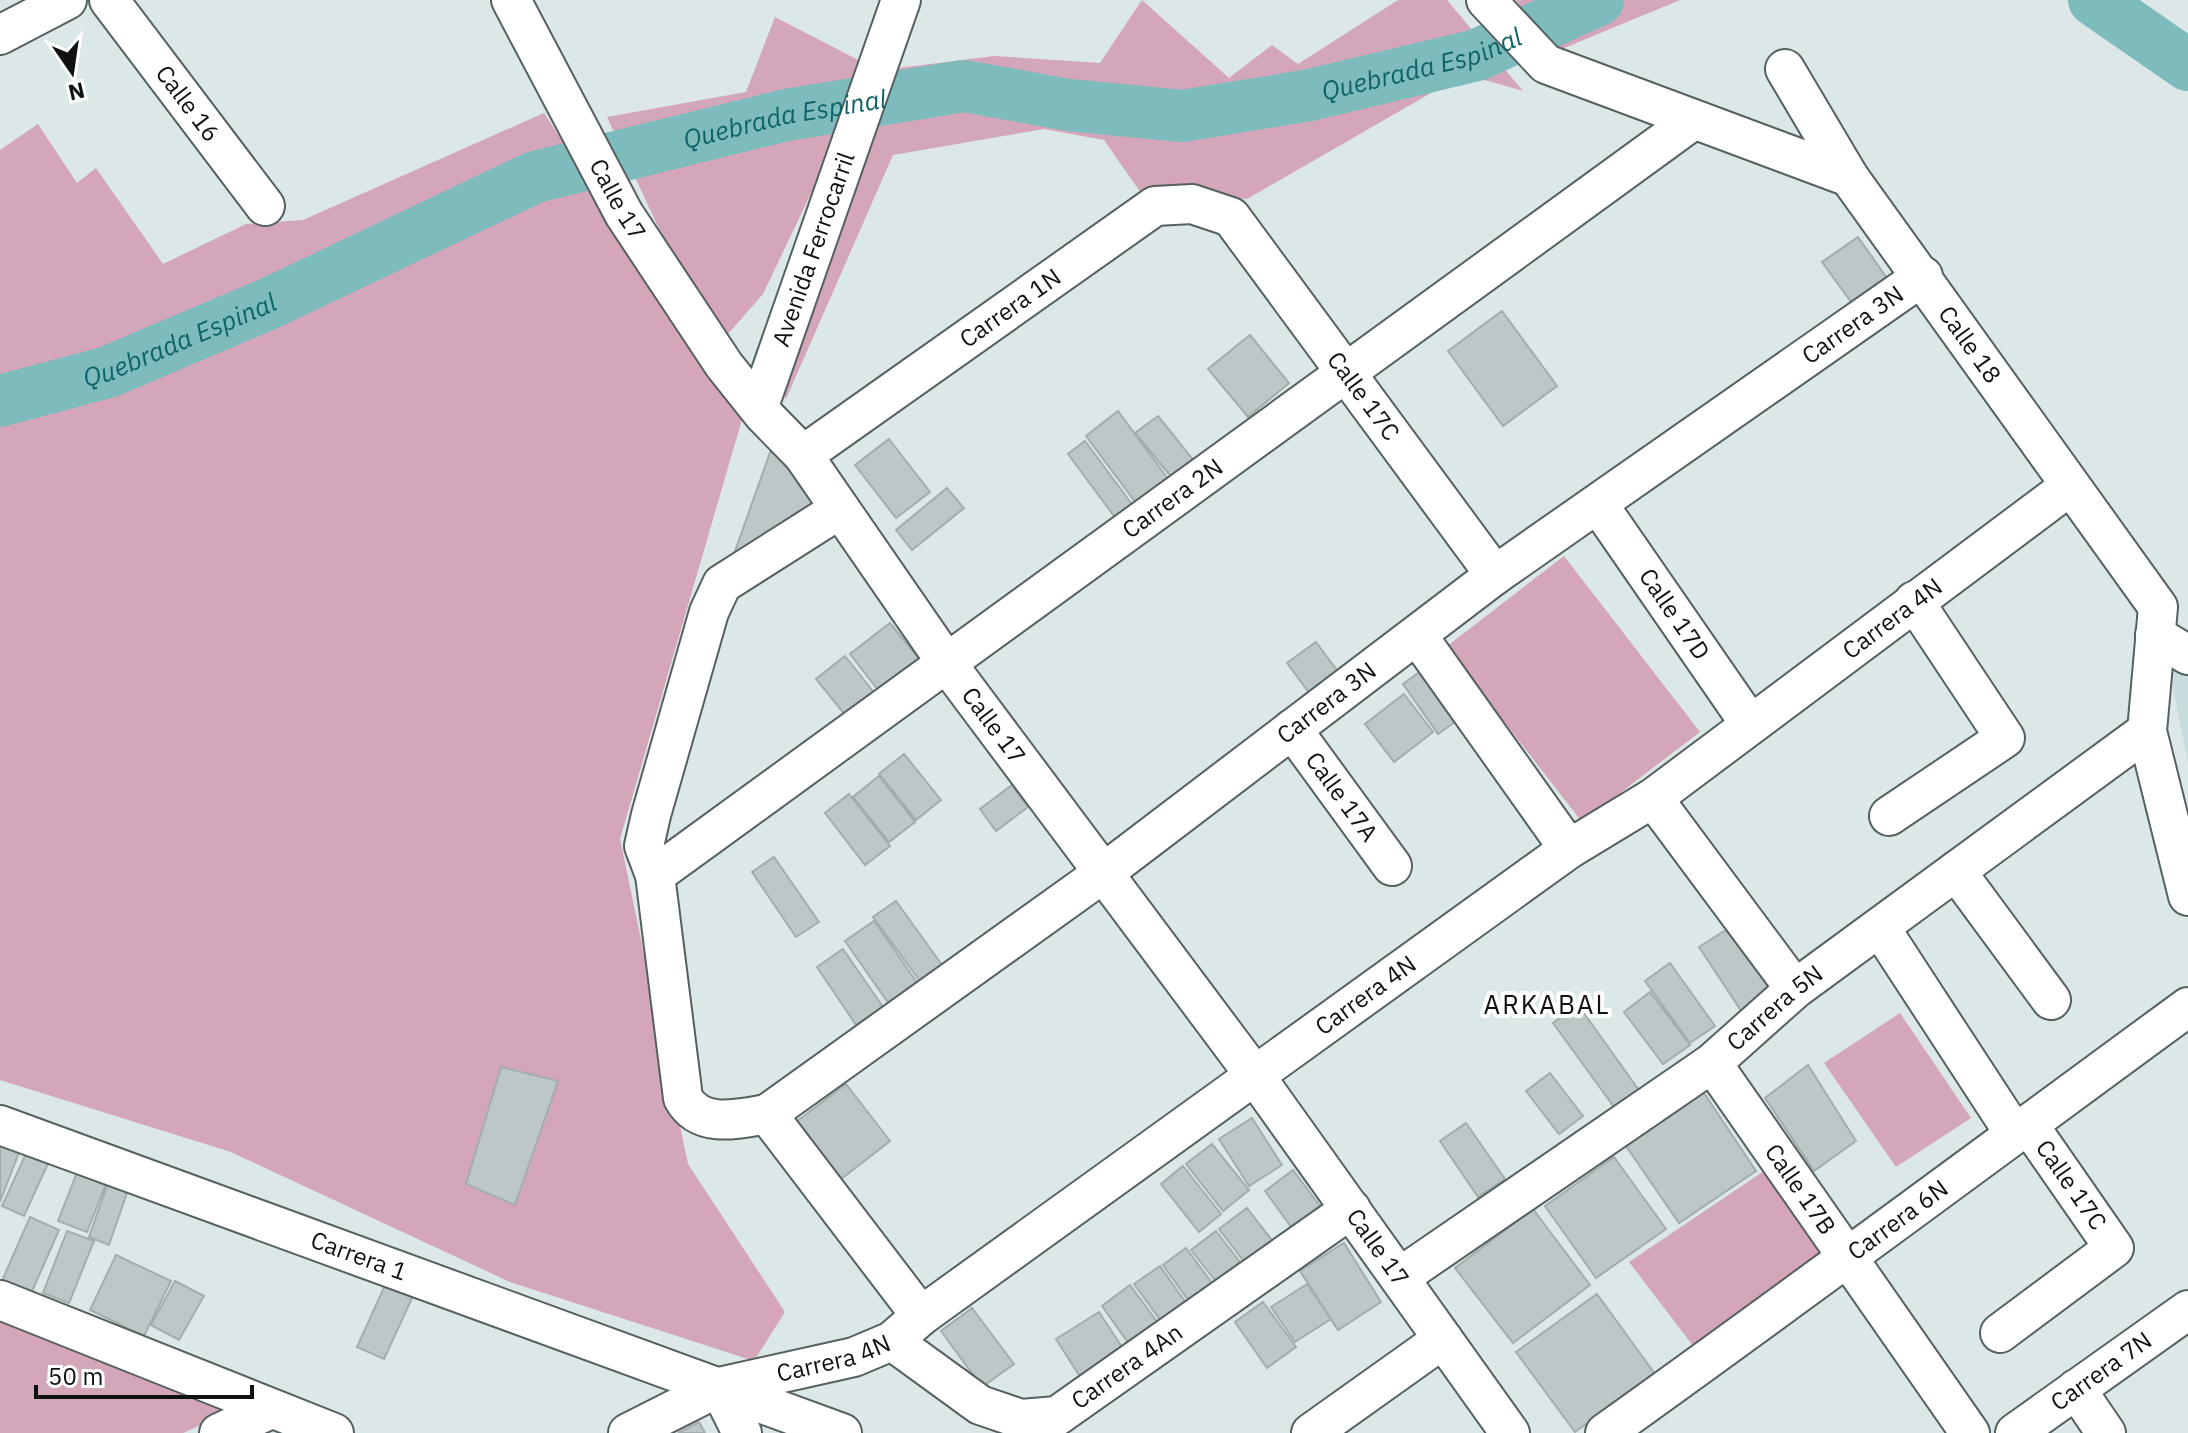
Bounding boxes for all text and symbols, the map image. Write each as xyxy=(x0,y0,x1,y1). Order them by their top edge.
water label: Quebrada Espinal xyxy=(1318,19,1527,108)
north arrow xyxy=(32,32,112,112)
street label: Calle 16 xyxy=(149,58,228,148)
text: N xyxy=(66,76,88,108)
water label: Quebrada Espinal xyxy=(679,81,889,156)
street label: Avenida Ferrocarril xyxy=(764,147,862,350)
street label: Calle 17 xyxy=(583,153,654,246)
street label: Carrera 1N xyxy=(953,261,1067,354)
street label: Carrera 3N xyxy=(1795,278,1909,371)
water label: Quebrada Espinal xyxy=(79,284,282,394)
street label: Calle 18 xyxy=(1932,299,2009,389)
street label: Calle 17C xyxy=(1320,345,1408,447)
street label: Carrera 2N xyxy=(1115,450,1229,545)
street label: Calle 17D xyxy=(1632,562,1718,666)
street label: Carrera 4N xyxy=(1836,570,1948,666)
street label: Carrera 3N xyxy=(1270,654,1382,750)
street label: Calle 17 xyxy=(955,680,1033,770)
street label: Calle 17A xyxy=(1299,745,1386,848)
street label: Carrera 4N xyxy=(1308,947,1422,1042)
street label: Carrera 5N xyxy=(1719,957,1829,1057)
district label: ARKABAL xyxy=(1484,987,1610,1021)
street label: Calle 17C xyxy=(2029,1133,2115,1236)
street label: Calle 17B xyxy=(1758,1137,1844,1241)
street label: Carrera 6N xyxy=(1841,1172,1954,1267)
street label: Calle 17 xyxy=(1340,1202,1417,1292)
street label: Carrera 1 xyxy=(307,1223,412,1288)
street label: Carrera 4An xyxy=(1065,1316,1189,1416)
street label: Carrera 7N xyxy=(2044,1324,2158,1418)
street label: Carrera 4N xyxy=(773,1326,895,1389)
scale bar xyxy=(36,1349,252,1399)
text: 50 m xyxy=(48,1360,103,1392)

